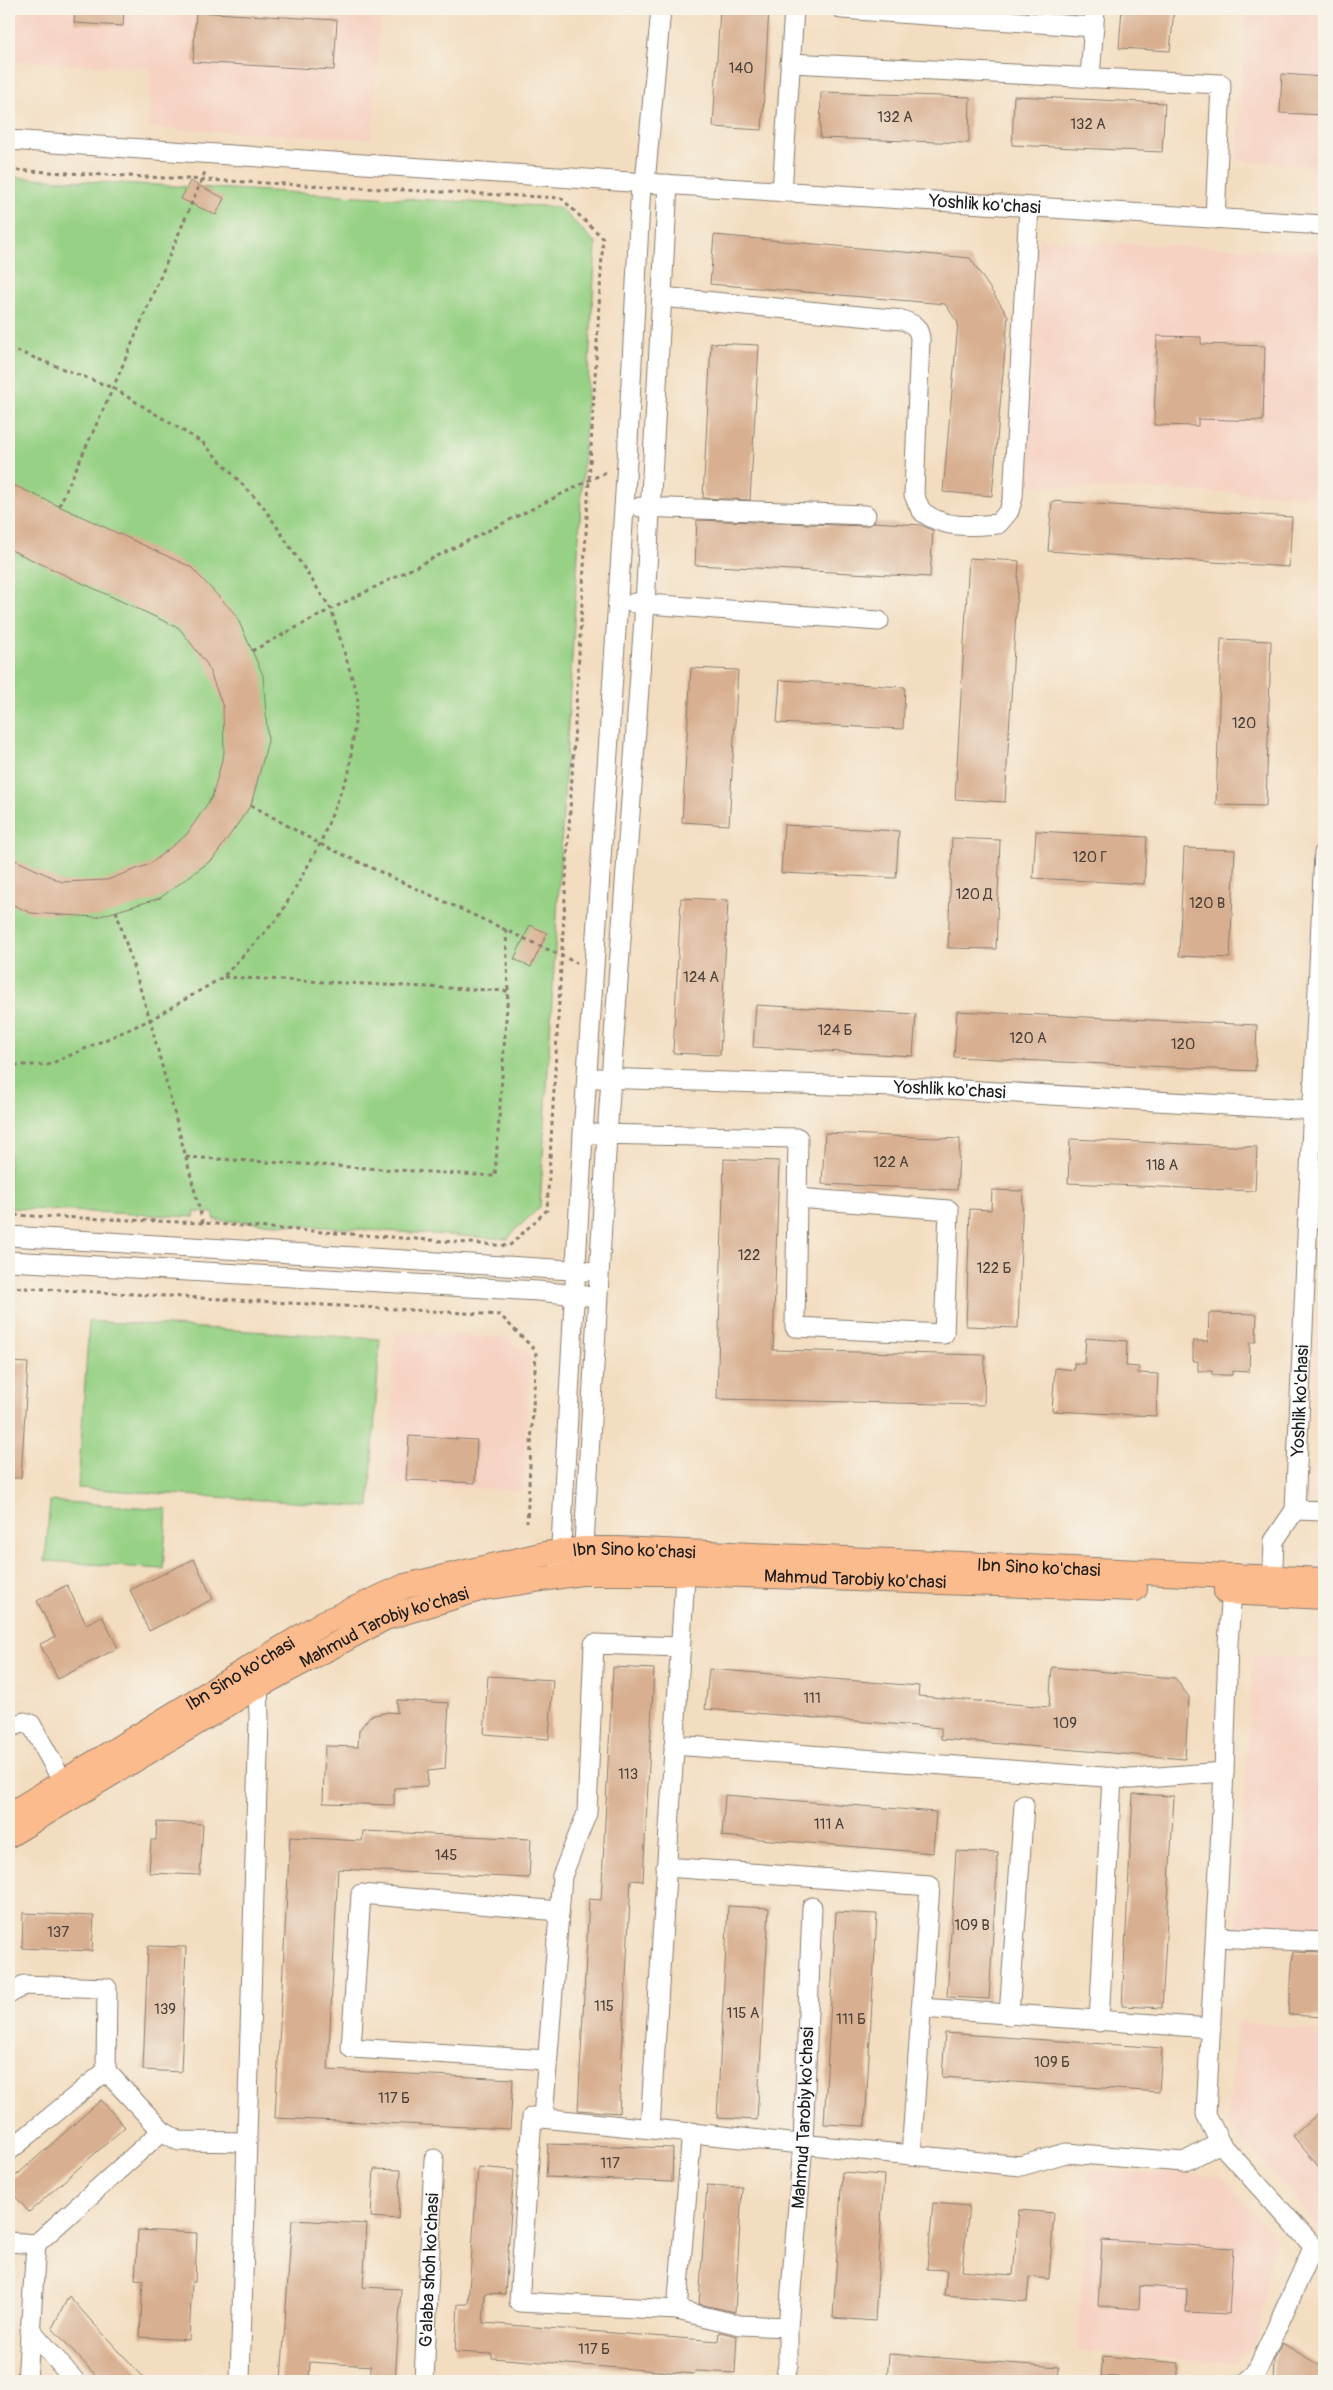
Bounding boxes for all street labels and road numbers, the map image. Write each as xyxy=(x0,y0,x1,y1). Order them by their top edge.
street label: Yoshlik ko'chasi xyxy=(927,189,1041,219)
street label: Yoshlik ko'chasi xyxy=(893,1075,1006,1104)
street label: Yoshlik ko'chasi xyxy=(1286,1344,1314,1458)
street label: Ibn Sino ko'chasi xyxy=(571,1537,696,1564)
street label: Ibn Sino ko'chasi xyxy=(976,1553,1101,1582)
street label: Mahmud Tarobiy ko'chasi xyxy=(764,1564,947,1594)
street label: Mahmud Tarobiy ko'chasi xyxy=(295,1582,471,1673)
street label: Ibn Sino ko'chasi xyxy=(181,1632,299,1716)
street label: Mahmud Tarobiy ko'chasi xyxy=(786,2026,819,2210)
street label: G'alaba shoh ko'chasi xyxy=(414,2193,444,2348)

